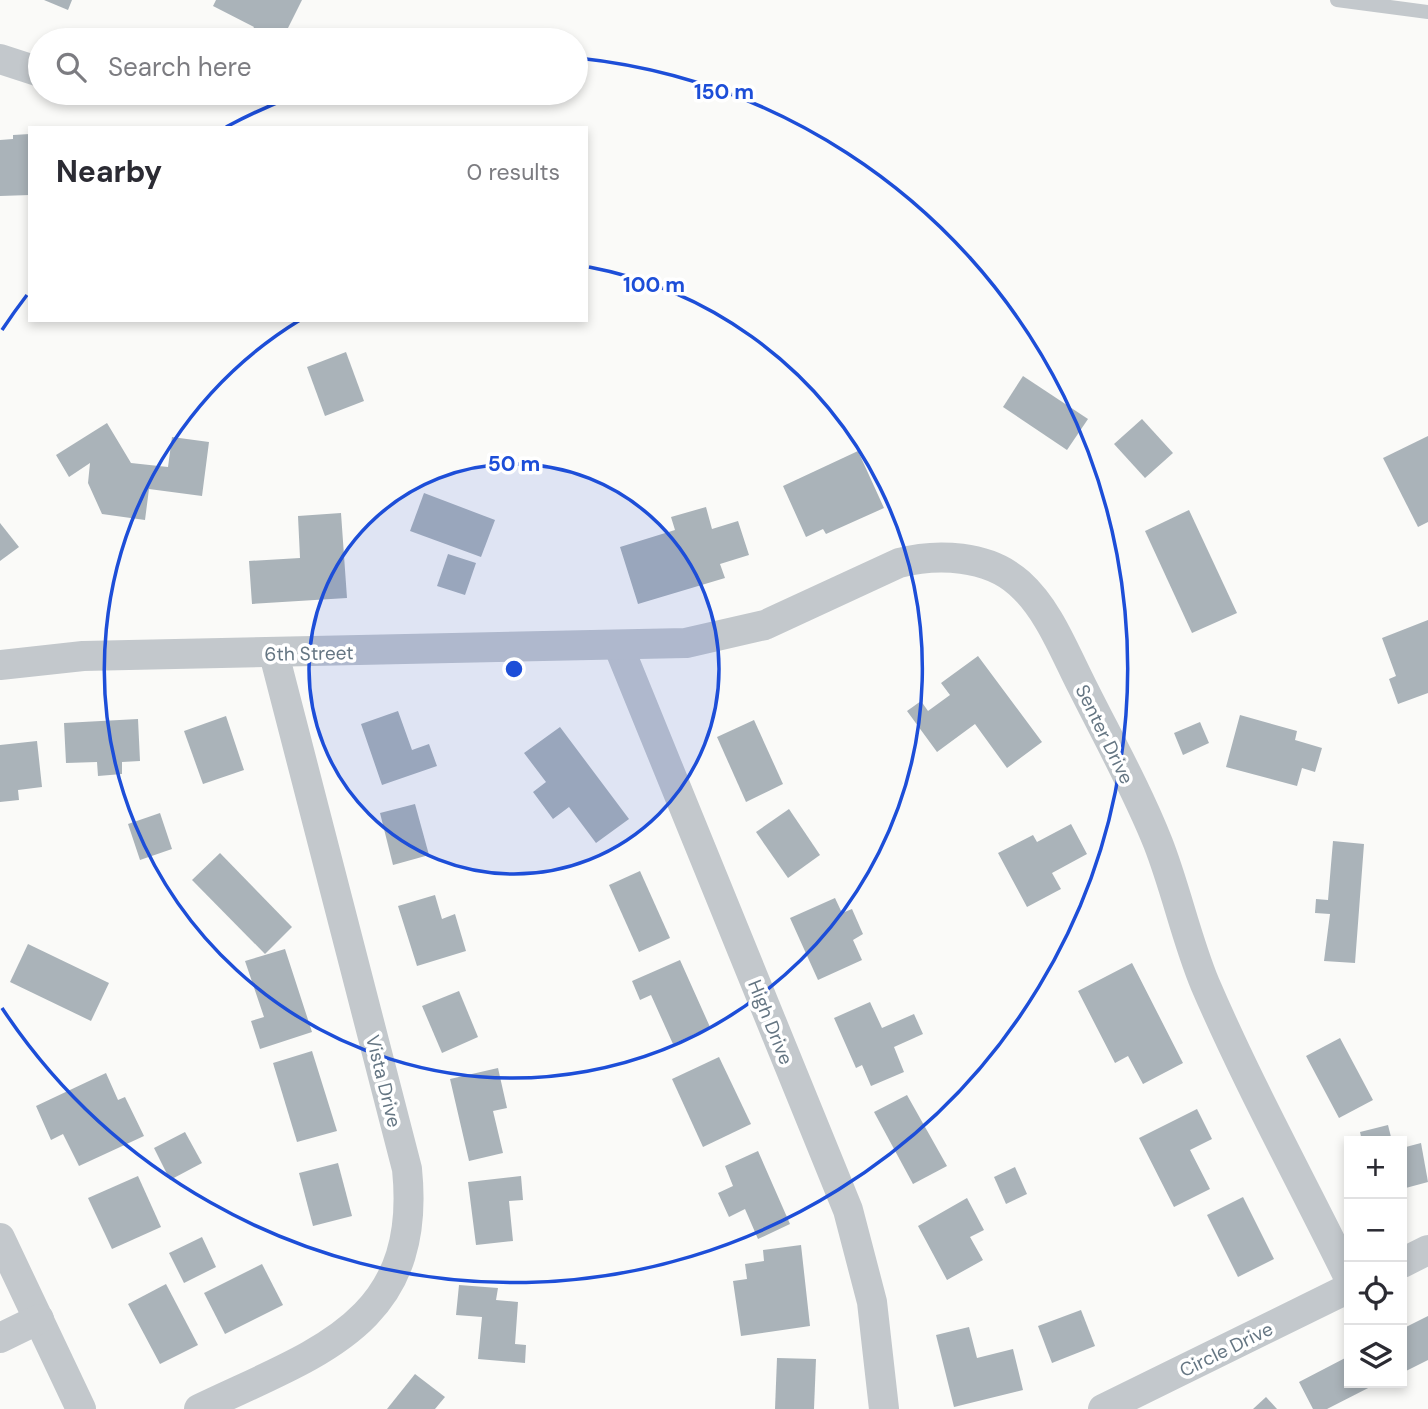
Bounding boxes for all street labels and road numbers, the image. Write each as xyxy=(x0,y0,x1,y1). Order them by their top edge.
street label: 6th Street xyxy=(264,640,354,667)
street label: Senter Drive xyxy=(1070,680,1139,788)
street label: High Drive xyxy=(742,976,799,1068)
street label: Vista Drive xyxy=(360,1032,407,1130)
street label: Circle Drive xyxy=(1175,1316,1277,1383)

